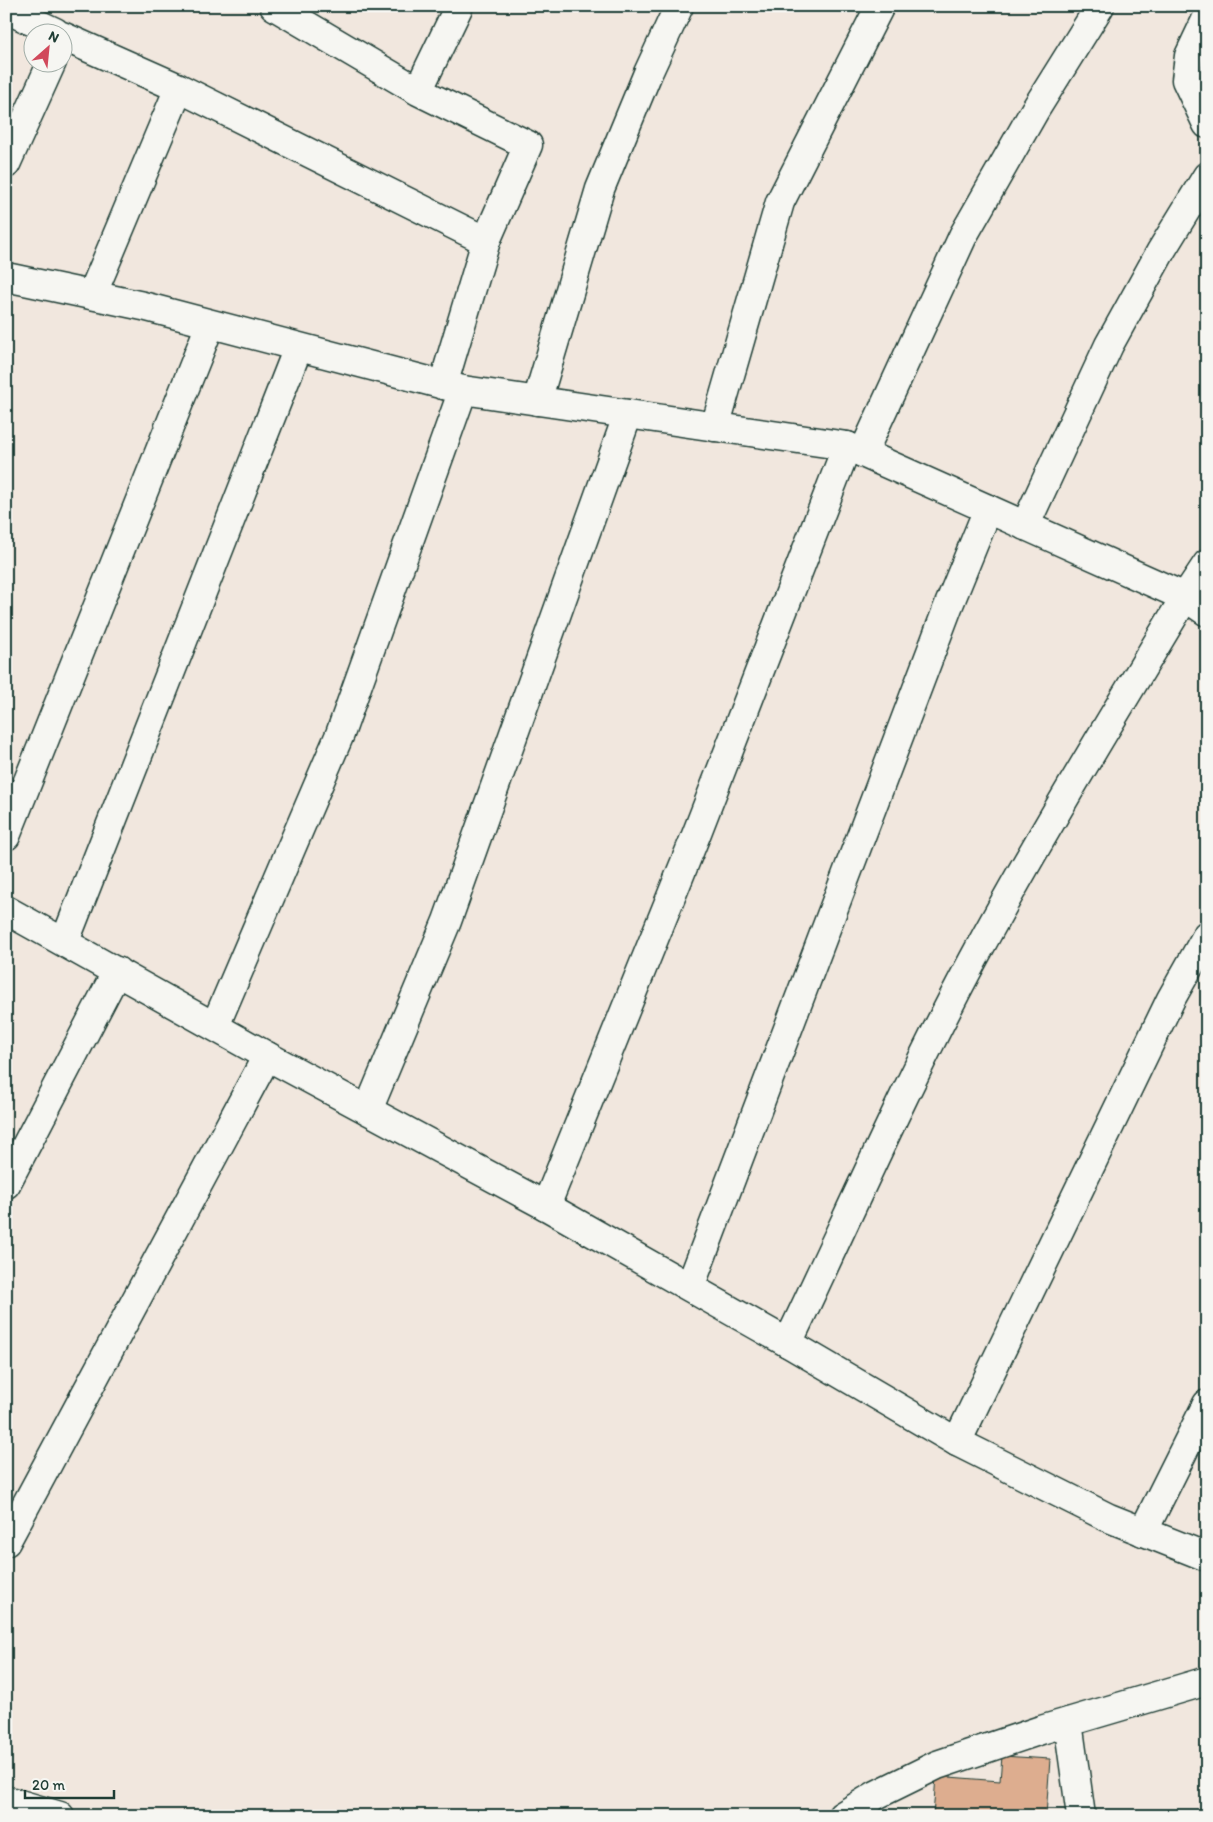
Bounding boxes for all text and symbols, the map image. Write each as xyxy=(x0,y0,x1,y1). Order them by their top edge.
north arrow xyxy=(22,22,72,72)
text: N xyxy=(46,27,62,47)
scale bar xyxy=(25,1767,114,1799)
text: 20 m xyxy=(32,1776,66,1794)

